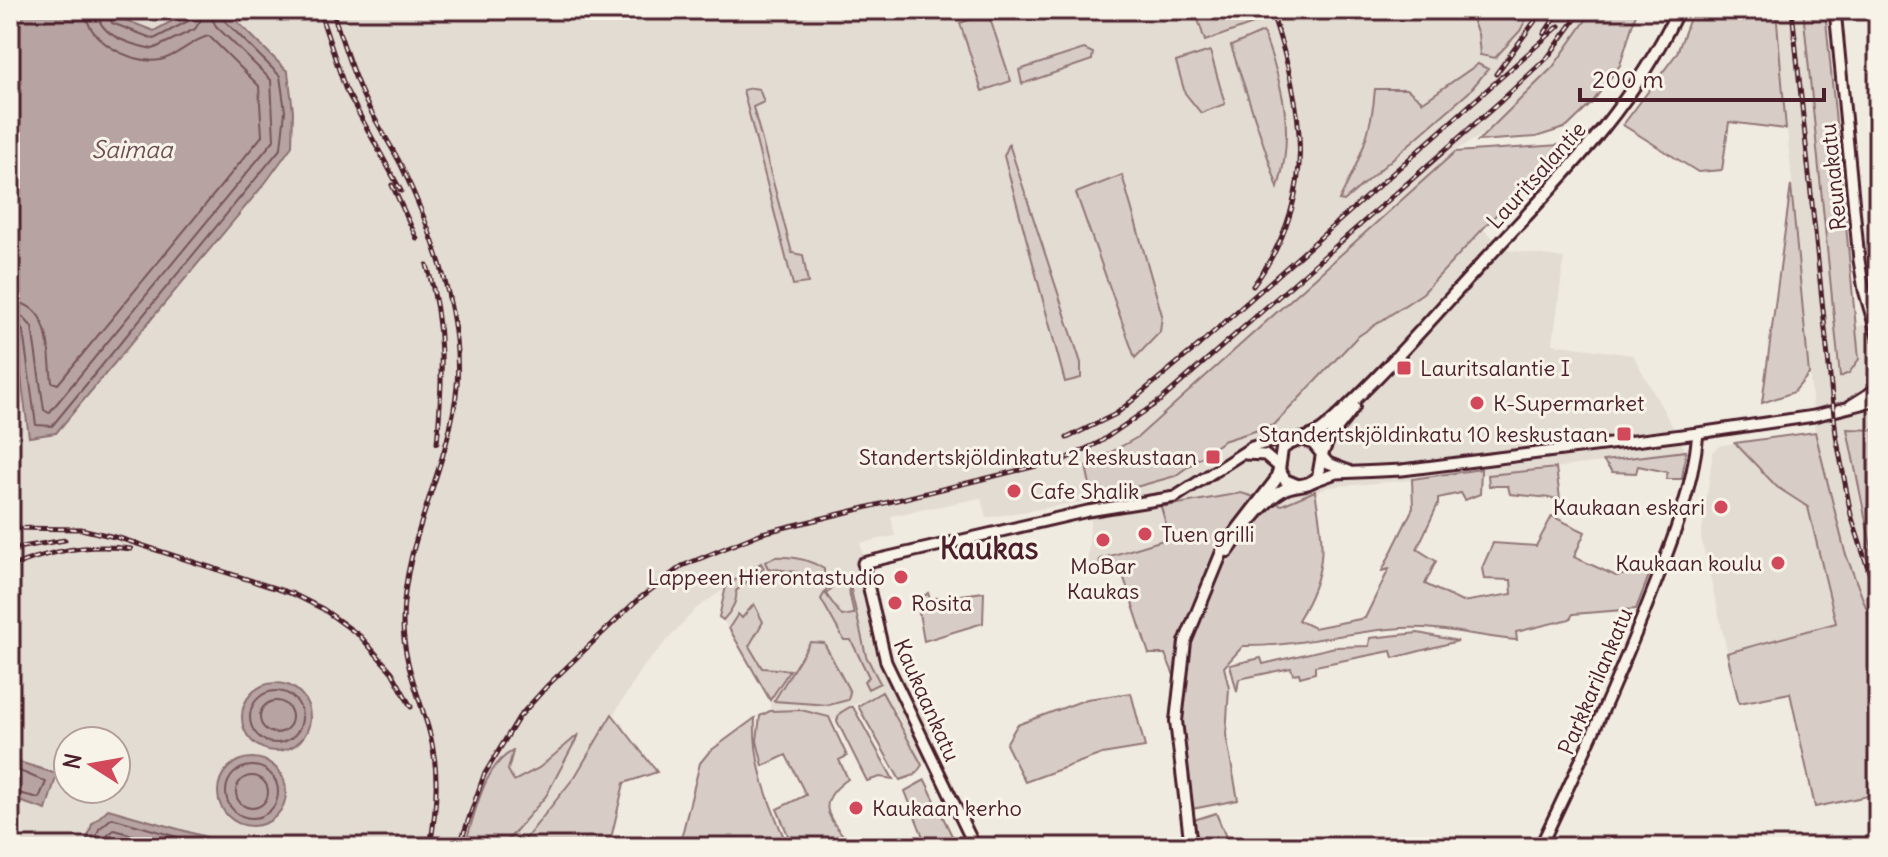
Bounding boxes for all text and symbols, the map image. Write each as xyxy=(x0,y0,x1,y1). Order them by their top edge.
scale bar xyxy=(1580,52,1824,102)
text: 200 m xyxy=(1592,64,1664,94)
street label: Lauritsalantie xyxy=(1480,115,1592,235)
street label: Reunakatu xyxy=(1813,122,1853,232)
water label: Saimaa xyxy=(92,134,174,164)
place label: Lauritsalantie I xyxy=(1420,354,1570,382)
marker: Lauritsalantie I xyxy=(1395,359,1413,377)
place label: K-Supermarket xyxy=(1493,389,1644,417)
marker: K-Supermarket xyxy=(1468,394,1486,412)
place label: Standertskjöldinkatu 10 keskustaan xyxy=(1259,420,1608,448)
marker: Standertskjöldinkatu 10 keskustaan xyxy=(1615,425,1633,443)
place label: Standertskjöldinkatu 2 keskustaan xyxy=(859,443,1197,471)
marker: Standertskjöldinkatu 2 keskustaan xyxy=(1204,448,1222,466)
place label: Cafe Shalik xyxy=(1030,477,1139,505)
marker: Cafe Shalik xyxy=(1005,482,1023,500)
place label: Kaukaan eskari xyxy=(1553,493,1705,521)
marker: Kaukaan eskari xyxy=(1712,498,1730,516)
place label: Tuen grilli xyxy=(1161,520,1255,548)
marker: Tuen grilli xyxy=(1136,525,1154,543)
district label: Kaukas xyxy=(940,529,1038,567)
marker: MoBar Kaukas xyxy=(1094,531,1112,549)
place label: Kaukaan koulu xyxy=(1615,549,1762,577)
place label: MoBar Kaukas xyxy=(1067,552,1139,605)
marker: Kaukaan koulu xyxy=(1769,554,1787,572)
place label: Lappeen Hierontastudio xyxy=(647,563,885,591)
marker: Lappeen Hierontastudio xyxy=(892,568,910,586)
place label: Rosita xyxy=(911,589,972,617)
marker: Rosita xyxy=(886,594,904,612)
street label: Parkkarilankatu xyxy=(1551,603,1639,759)
street label: Kaukaankatu xyxy=(887,634,967,766)
north arrow xyxy=(52,725,132,805)
text: N xyxy=(57,751,88,771)
place label: Kaukaan kerho xyxy=(872,794,1022,822)
marker: Kaukaan kerho xyxy=(847,799,865,817)

